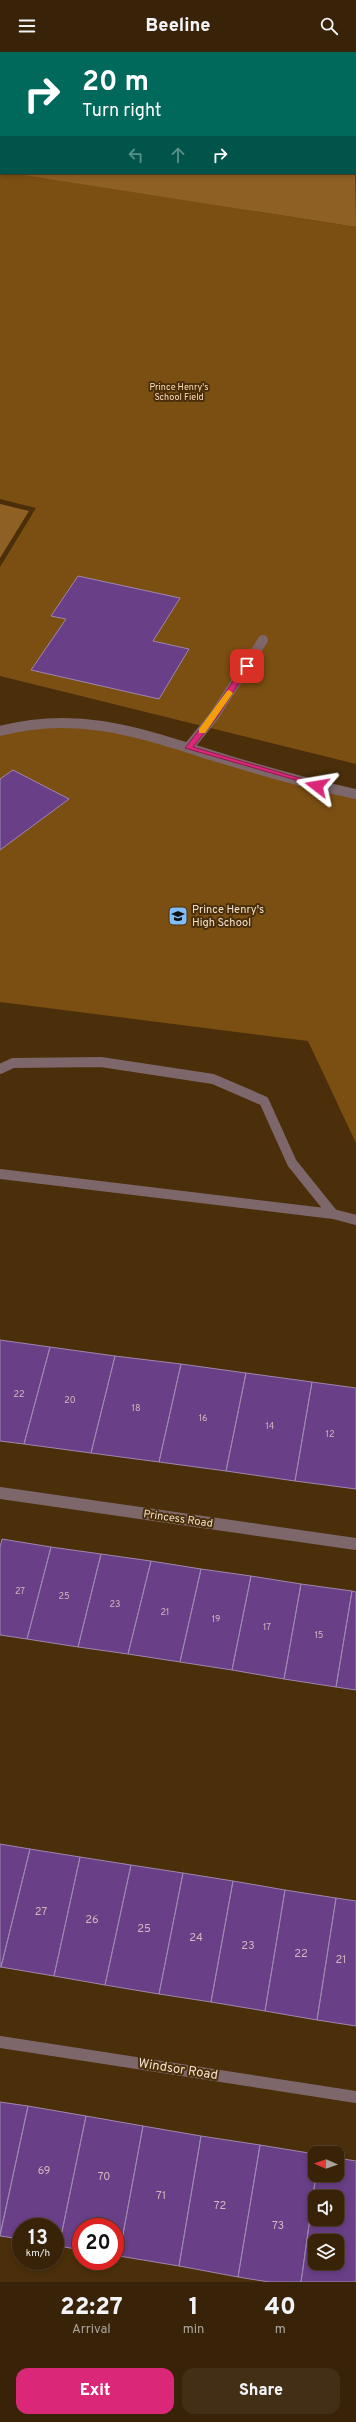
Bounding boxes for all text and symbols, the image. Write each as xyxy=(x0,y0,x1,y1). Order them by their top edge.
icon: menu xyxy=(16,15,38,37)
text: Beeline xyxy=(145,15,211,38)
icon: search xyxy=(318,15,340,37)
text: 20 m xyxy=(82,65,149,101)
icon: right xyxy=(16,68,68,120)
text: Turn right xyxy=(82,100,162,123)
icon: left xyxy=(125,144,147,166)
icon: ahead xyxy=(167,144,189,166)
icon: right xyxy=(209,144,231,166)
park label: Prince Henry's School Field xyxy=(149,382,209,403)
pin xyxy=(230,649,264,683)
icon: arrive xyxy=(236,655,258,677)
position arrow xyxy=(296,765,338,807)
place label: Prince Henry's High School xyxy=(192,903,264,930)
school or university icon: Prince Henry's High School xyxy=(167,905,189,927)
house number: 22 xyxy=(13,1389,25,1400)
house number: 20 xyxy=(64,1395,76,1406)
house number: 18 xyxy=(132,1403,140,1414)
house number: 16 xyxy=(199,1413,207,1424)
house number: 14 xyxy=(266,1421,275,1432)
house number: 12 xyxy=(326,1429,334,1440)
street label: Princess Road xyxy=(142,1507,214,1531)
house number: 27 xyxy=(15,1586,25,1597)
house number: 25 xyxy=(58,1591,70,1602)
house number: 23 xyxy=(110,1599,120,1610)
house number: 21 xyxy=(161,1607,169,1618)
house number: 19 xyxy=(212,1614,220,1625)
house number: 17 xyxy=(263,1622,271,1633)
house number: 15 xyxy=(315,1630,323,1641)
house number: 27 xyxy=(35,1905,47,1919)
house number: 26 xyxy=(85,1913,99,1927)
house number: 25 xyxy=(137,1922,151,1936)
house number: 24 xyxy=(189,1931,203,1945)
house number: 23 xyxy=(241,1939,255,1953)
house number: 22 xyxy=(294,1947,308,1961)
house number: 21 xyxy=(336,1953,346,1967)
street label: Windsor Road xyxy=(137,2056,219,2084)
north arrow xyxy=(308,2146,344,2182)
map controls xyxy=(308,2146,344,2270)
house number: 69 xyxy=(38,2164,50,2178)
house number: 70 xyxy=(98,2170,110,2184)
house number: 71 xyxy=(156,2189,166,2203)
button: sound xyxy=(308,2190,344,2226)
house number: 72 xyxy=(214,2199,226,2213)
speed limit sign: 20 xyxy=(72,2218,124,2270)
house number: 73 xyxy=(272,2219,284,2233)
text: 13 xyxy=(28,2226,48,2252)
button: layers xyxy=(308,2234,344,2270)
text: km/h xyxy=(26,2247,50,2260)
text: 22:27 xyxy=(60,2293,123,2323)
text: 1 xyxy=(189,2293,199,2323)
text: 40 xyxy=(264,2293,296,2323)
text: Arrival xyxy=(72,2322,111,2338)
text: min xyxy=(183,2322,204,2338)
text: m xyxy=(275,2322,286,2338)
button: Exit xyxy=(16,2368,174,2414)
button: Share xyxy=(182,2368,340,2414)

